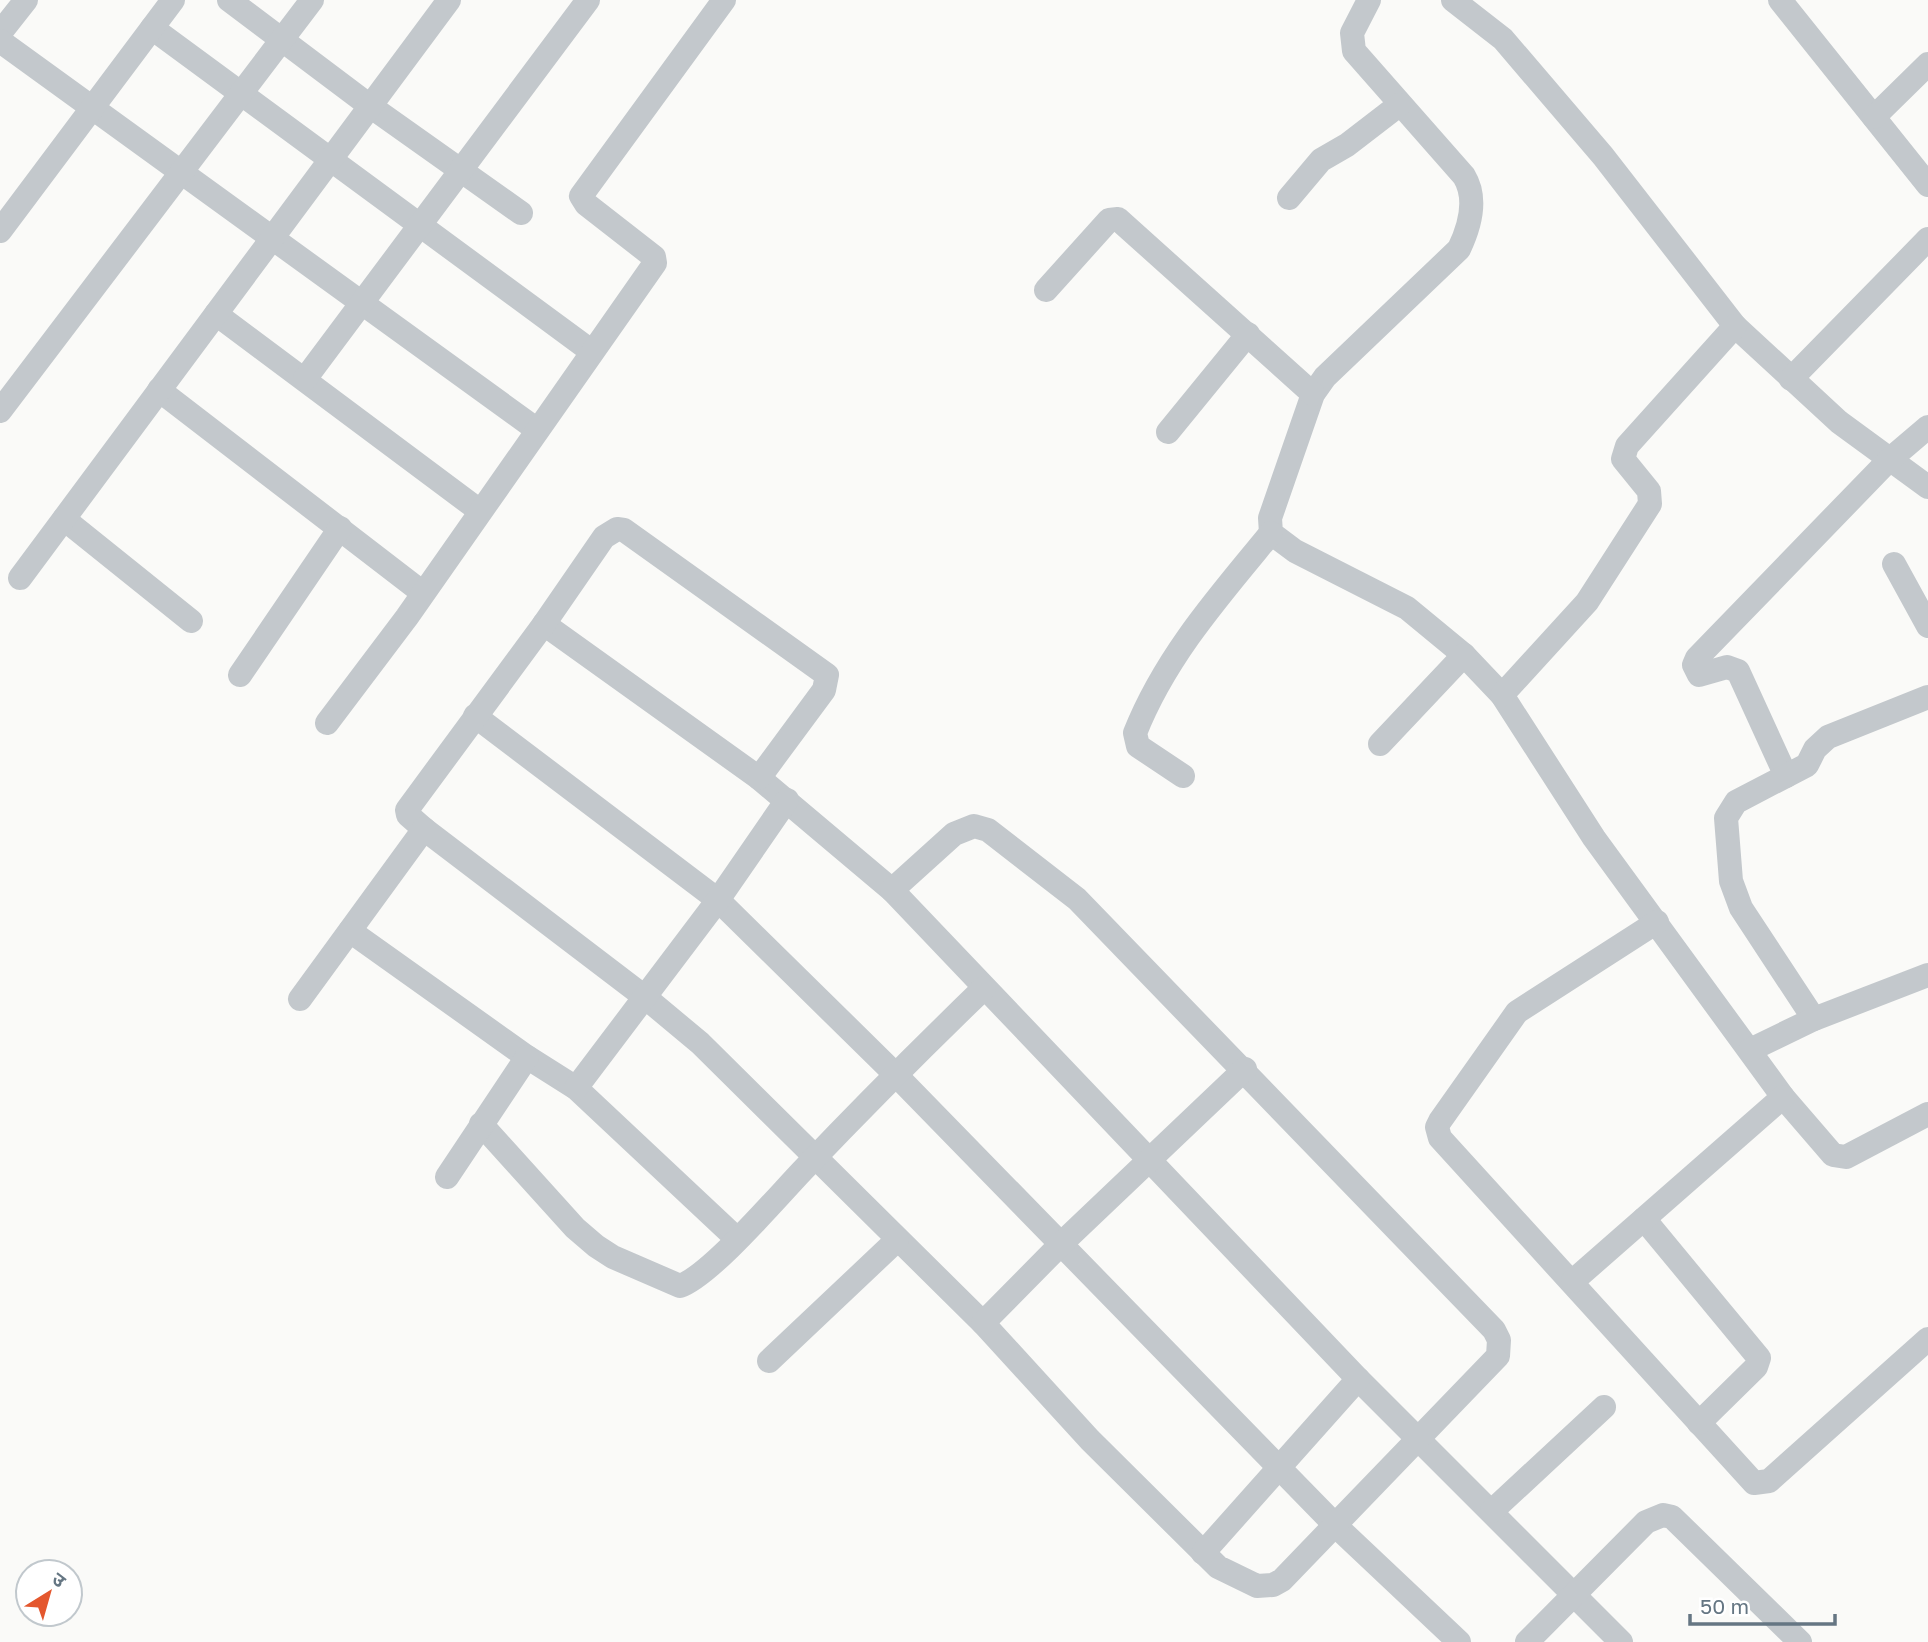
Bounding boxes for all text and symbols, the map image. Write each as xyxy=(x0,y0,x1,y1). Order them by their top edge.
north arrow xyxy=(14,1558,84,1628)
text: उ xyxy=(48,1566,72,1592)
scale bar xyxy=(1690,1582,1835,1626)
text: 50 m xyxy=(1700,1593,1749,1619)

